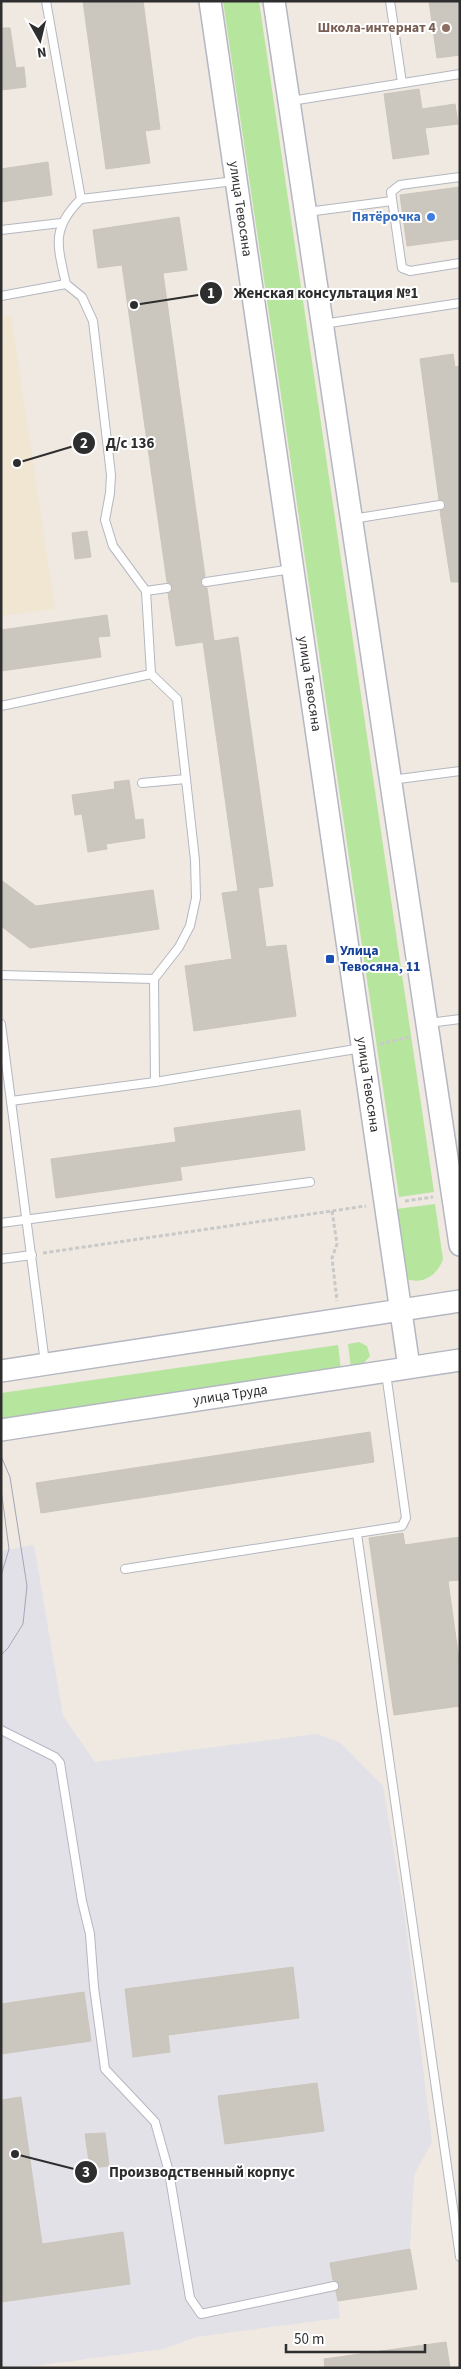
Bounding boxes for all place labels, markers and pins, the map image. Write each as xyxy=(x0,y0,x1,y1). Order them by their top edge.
place label: Школа-интернат 4 xyxy=(318,18,437,38)
marker: Школа-интернат 4 xyxy=(440,22,452,34)
place label: Пятёрочка xyxy=(352,207,421,227)
marker: Пятёрочка xyxy=(425,211,437,223)
callout: Женская консультация №1 xyxy=(199,278,428,308)
callout: Д/с 136 xyxy=(71,428,165,458)
place label: Улица Тевосяна, 11 xyxy=(340,941,420,977)
marker: Улица Тевосяна, 11 xyxy=(324,953,336,965)
callout: Производственный корпус xyxy=(74,2157,305,2187)

